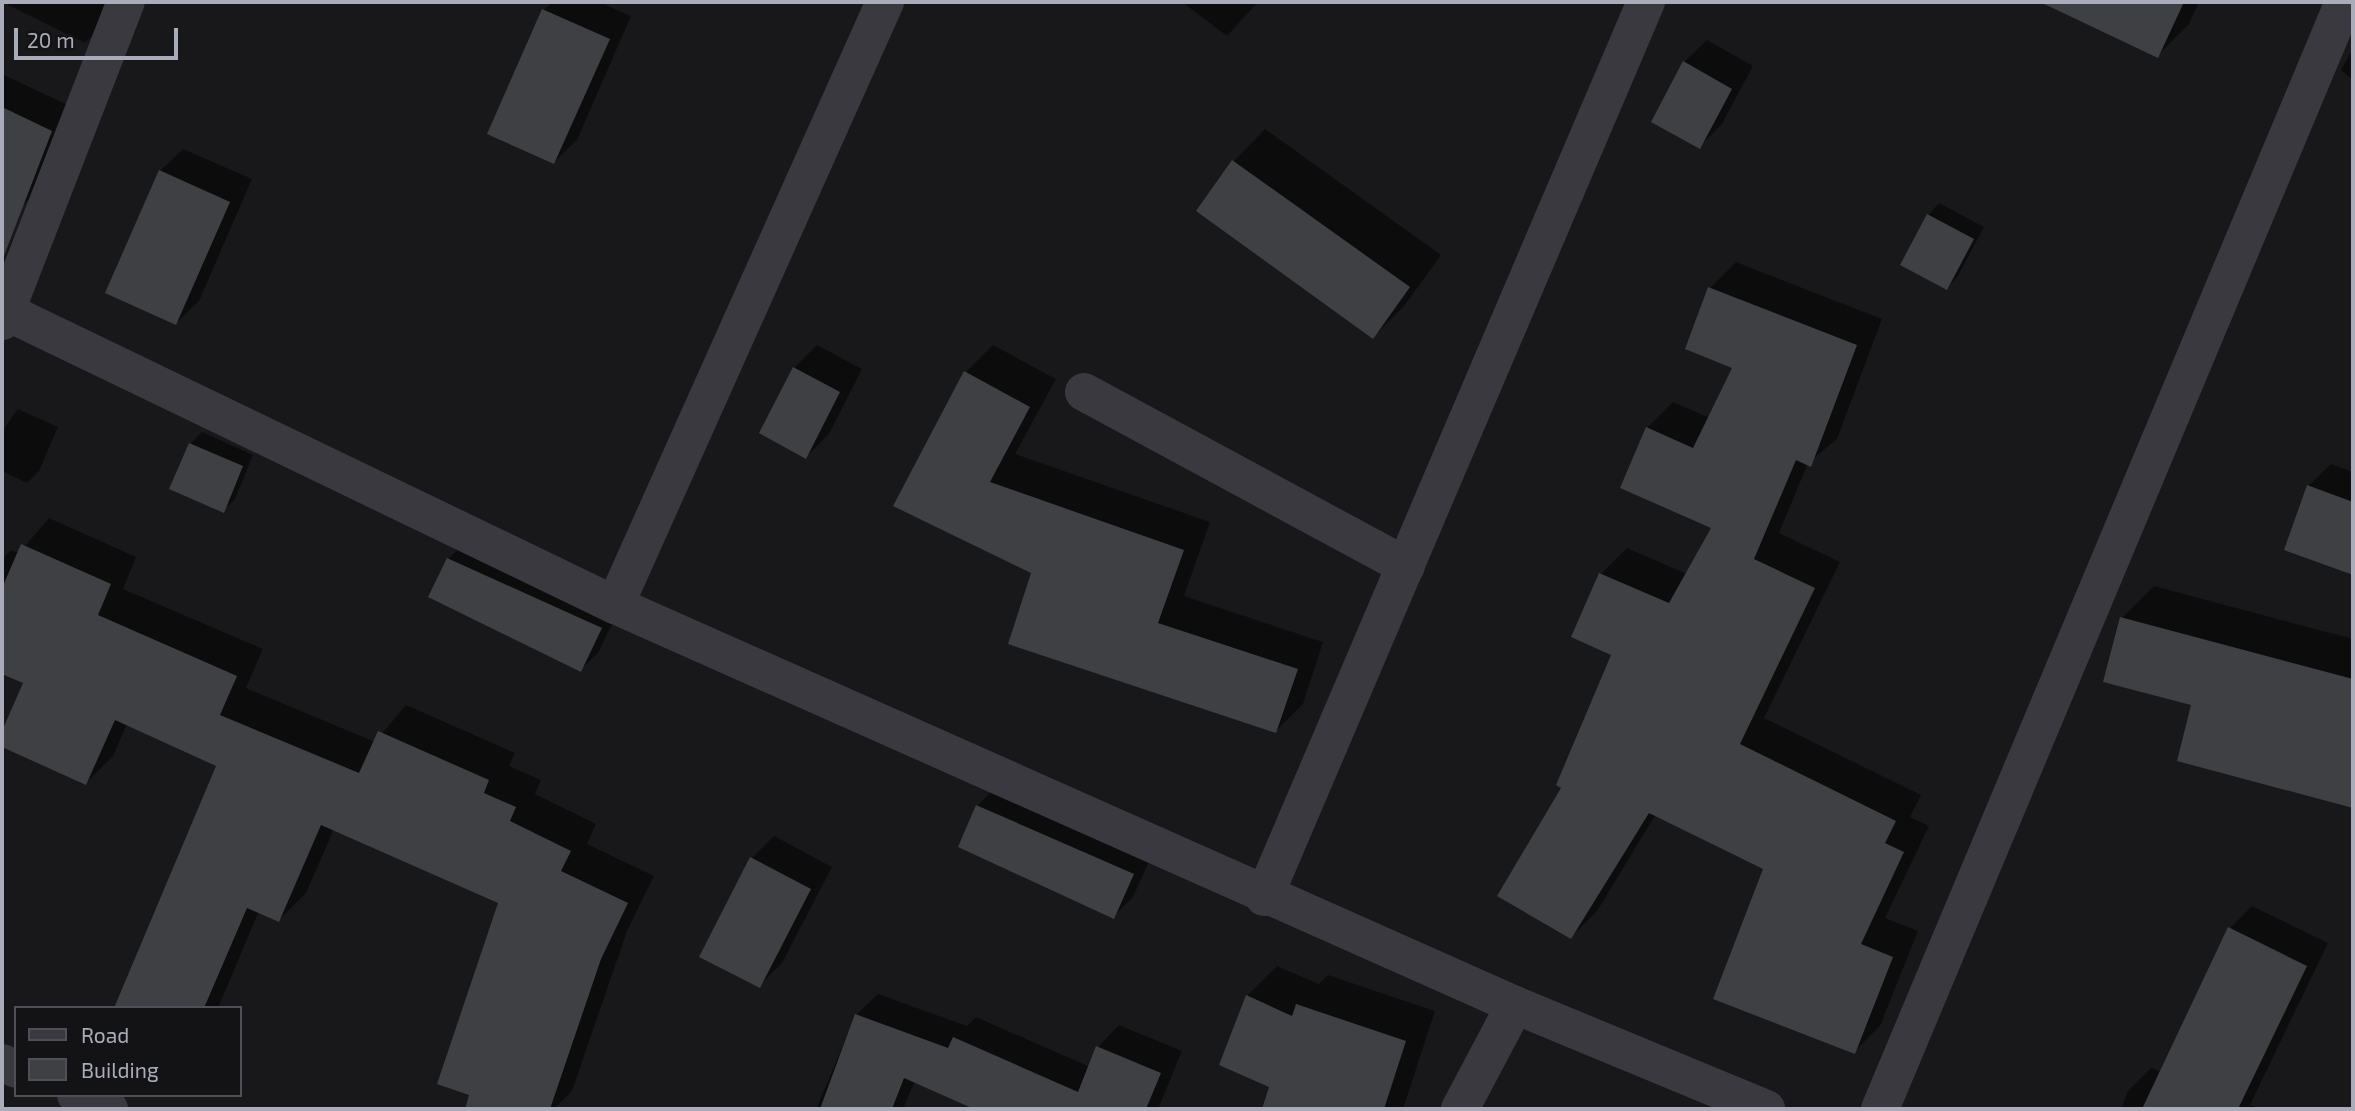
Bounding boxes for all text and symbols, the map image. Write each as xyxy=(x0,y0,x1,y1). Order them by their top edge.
scale bar xyxy=(18,14,182,58)
text: 20 m xyxy=(27,27,75,52)
legend xyxy=(14,1006,242,1097)
text: Road xyxy=(81,1022,129,1047)
text: Building xyxy=(81,1057,159,1082)

